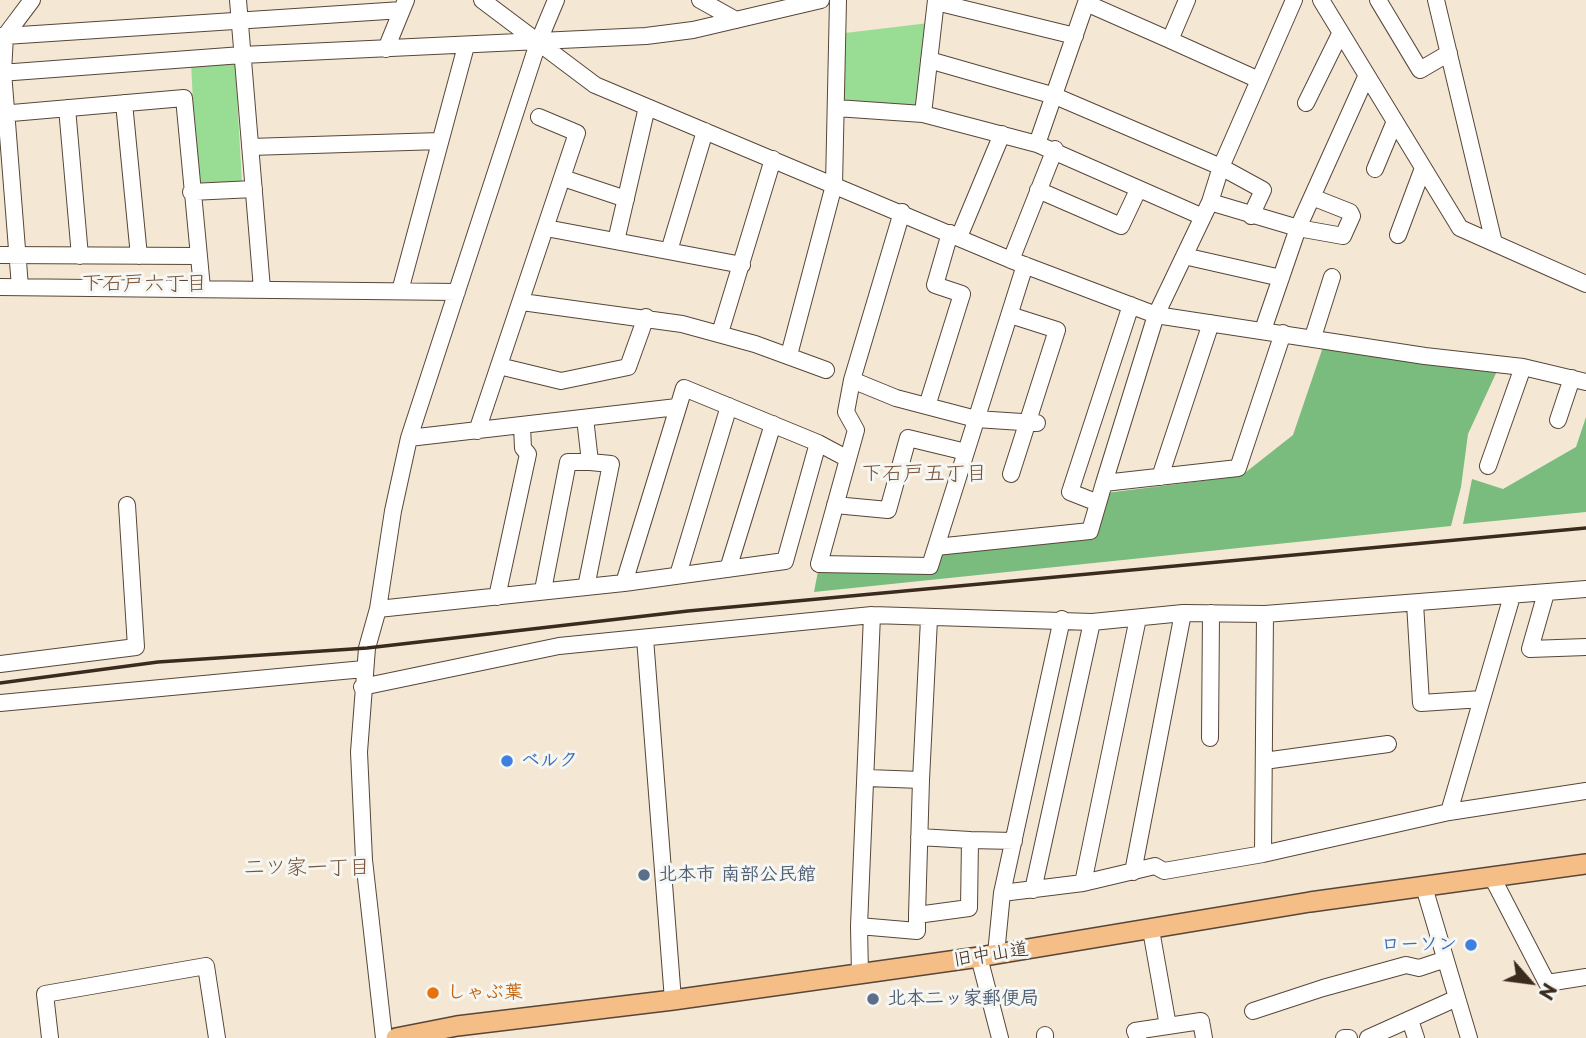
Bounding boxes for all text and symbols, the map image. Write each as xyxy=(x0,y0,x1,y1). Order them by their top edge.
district label: 下石戸六丁目 xyxy=(81,271,207,297)
district label: 下石戸五丁目 xyxy=(861,461,987,487)
place label: ベルク xyxy=(521,750,578,772)
marker: ベルク xyxy=(499,753,515,769)
district label: 二ツ家一丁目 xyxy=(244,855,370,881)
place label: 北本市 南部公民館 xyxy=(658,864,816,886)
marker: 北本市 南部公民館 xyxy=(636,867,652,883)
place label: ローソン xyxy=(1381,934,1457,956)
marker: ローソン xyxy=(1463,937,1479,953)
street label: 旧中山道 xyxy=(952,938,1030,972)
north arrow xyxy=(1495,947,1565,1017)
text: N xyxy=(1533,979,1564,1005)
place label: しゃぶ葉 xyxy=(447,982,523,1004)
marker: しゃぶ葉 xyxy=(425,985,441,1001)
place label: 北本二ッ家郵便局 xyxy=(887,988,1039,1010)
marker: 北本二ッ家郵便局 xyxy=(865,991,881,1007)

